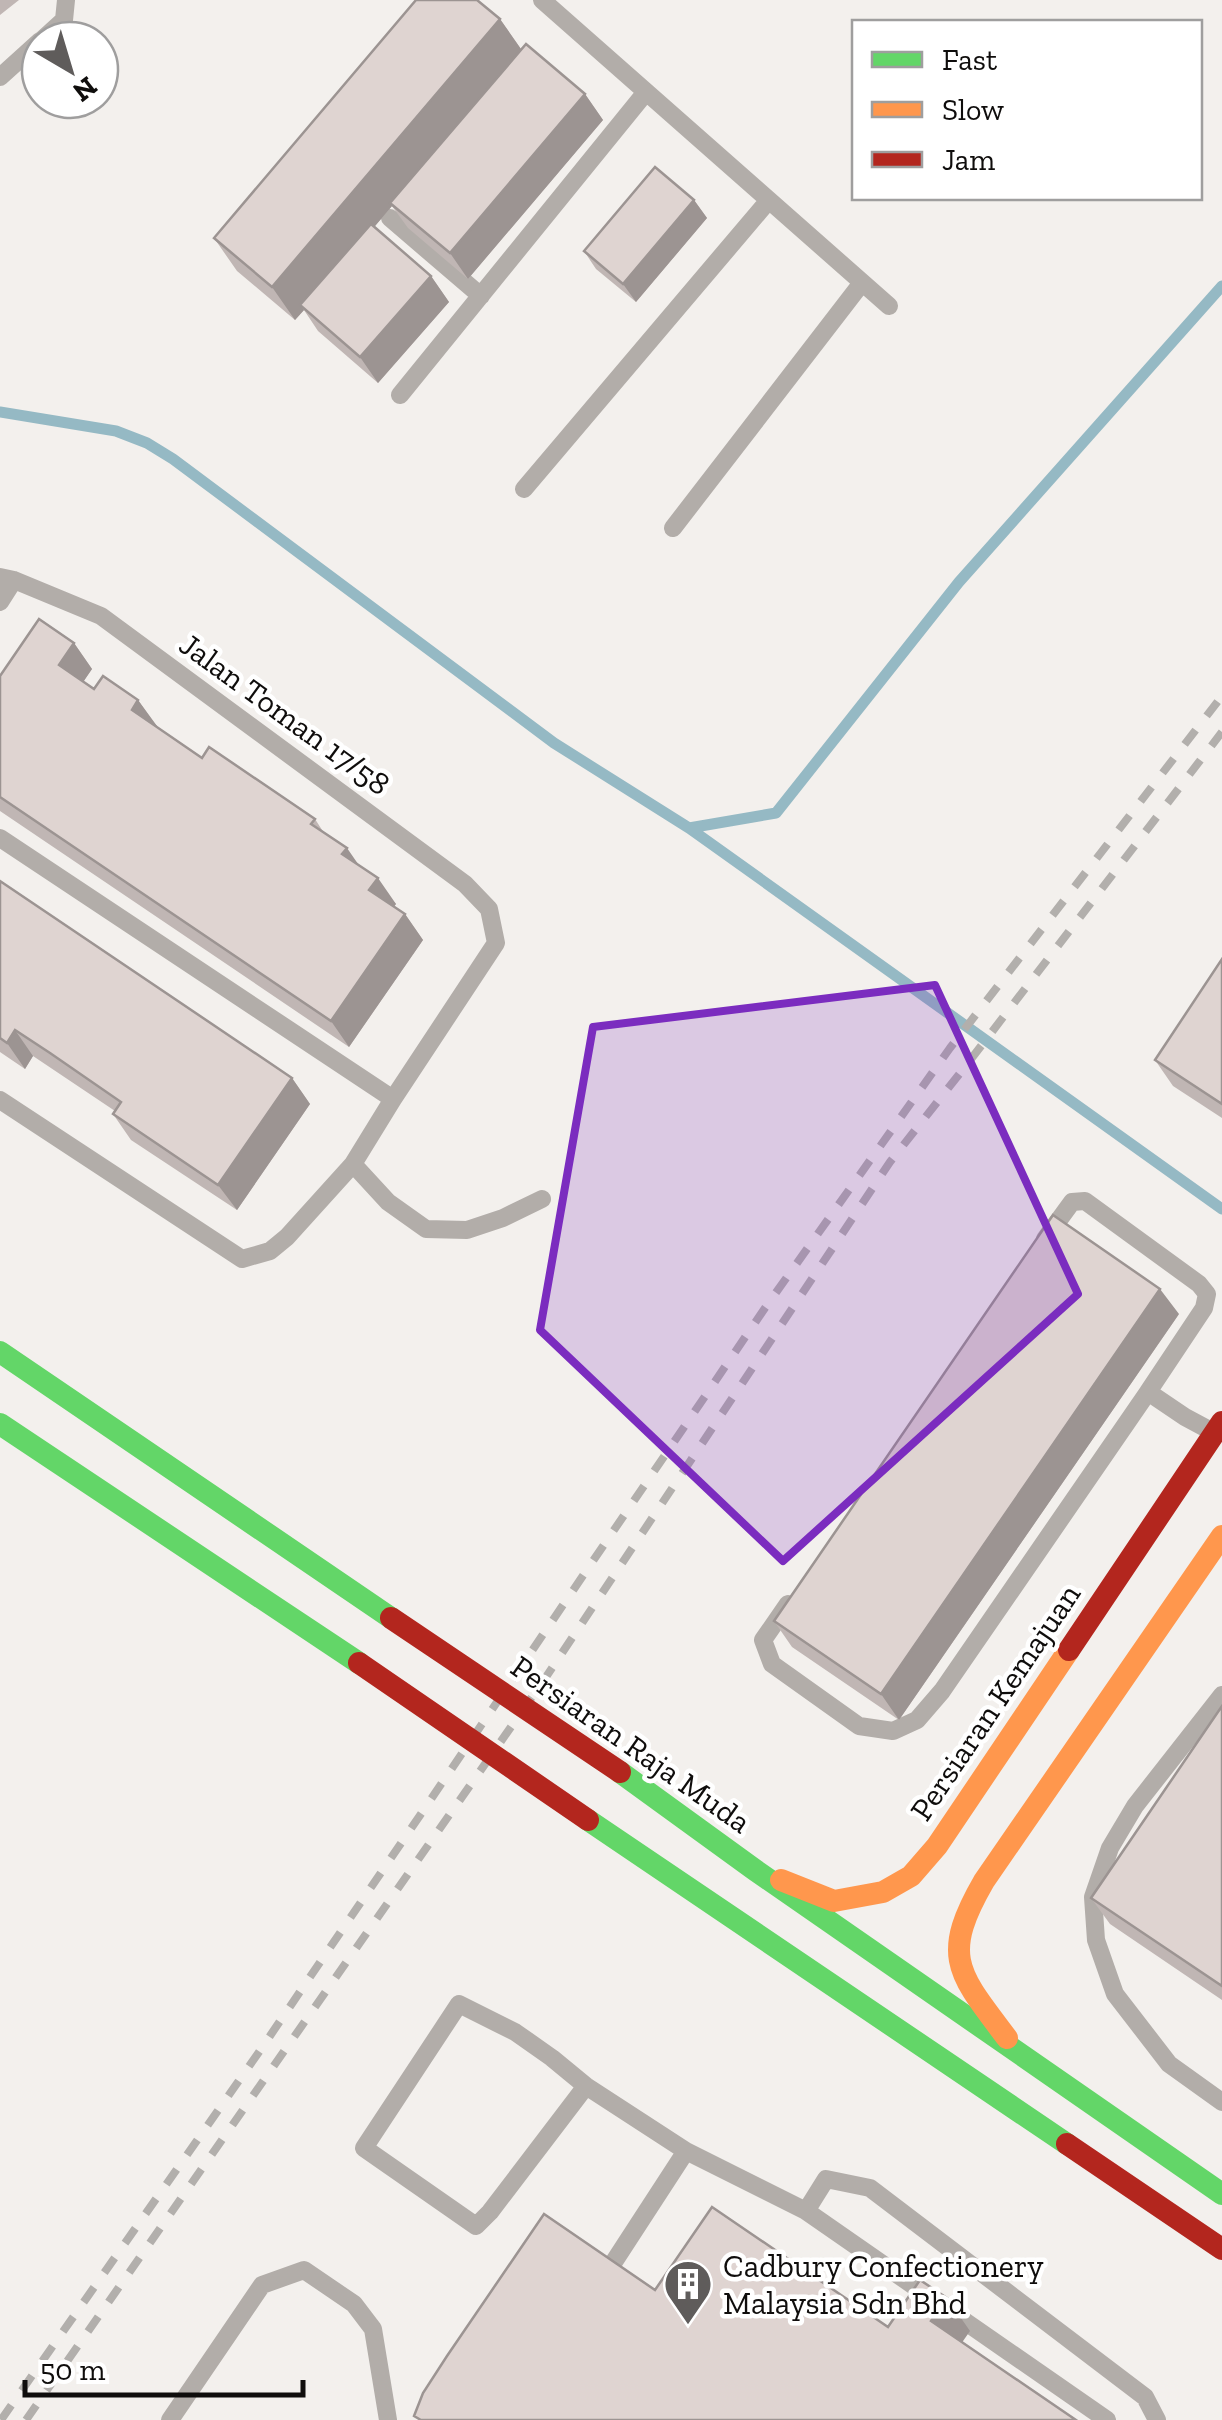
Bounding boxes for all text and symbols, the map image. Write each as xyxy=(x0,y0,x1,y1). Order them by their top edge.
north arrow xyxy=(20,20,120,120)
legend xyxy=(852,20,1202,200)
text: Fast xyxy=(942,42,997,78)
text: N xyxy=(67,70,104,109)
text: Slow xyxy=(942,92,1004,128)
text: Jam xyxy=(942,142,995,178)
street label: Jalan Toman 17/58 xyxy=(172,625,398,803)
street label: Persiaran Kemajuan xyxy=(902,1576,1089,1827)
street label: Persiaran Raja Muda xyxy=(504,1647,758,1841)
place label: Cadbury Confectionery Malaysia Sdn Bhd xyxy=(723,2247,1044,2322)
building icon: Cadbury Confectionery Malaysia Sdn Bhd xyxy=(662,2258,714,2326)
scale bar xyxy=(25,2335,302,2397)
text: 50 m xyxy=(40,2352,105,2388)

